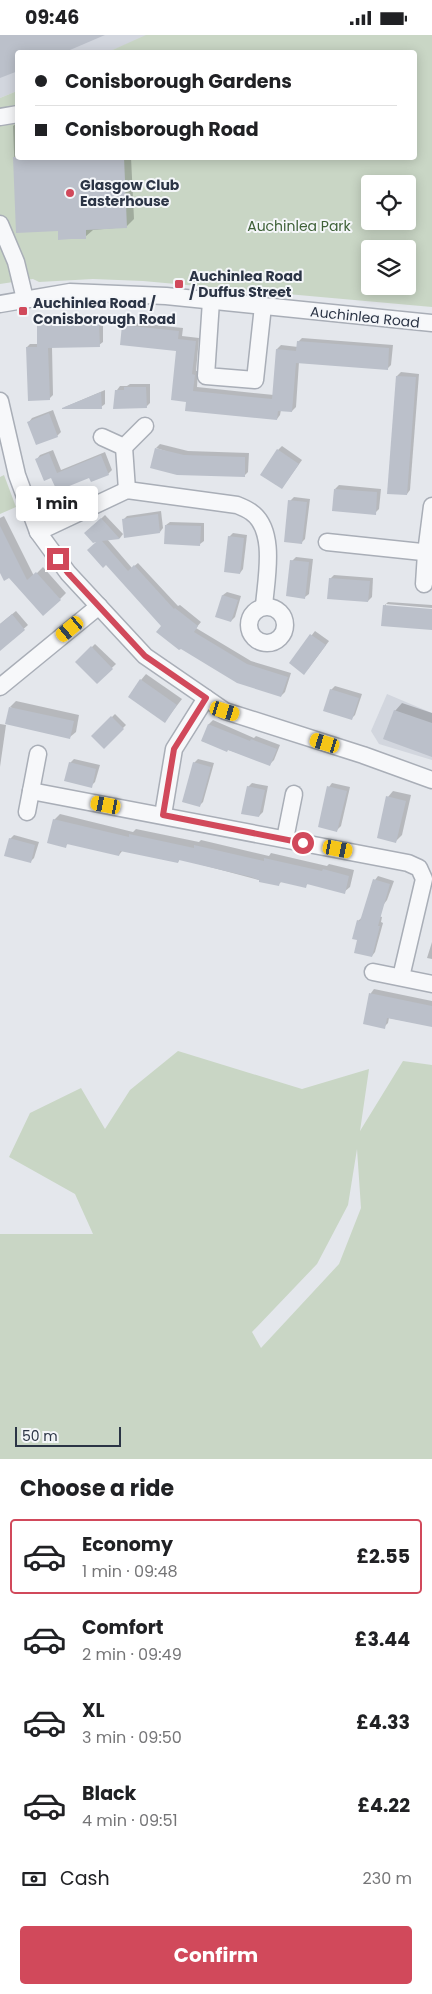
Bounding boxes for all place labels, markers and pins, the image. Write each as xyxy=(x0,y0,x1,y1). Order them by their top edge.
place label: Glasgow Club Easterhouse xyxy=(80,175,180,211)
marker: Glasgow Club Easterhouse xyxy=(64,187,76,199)
place label: Auchinlea Road / Duffus Street xyxy=(189,266,303,302)
marker: Auchinlea Road / Duffus Street xyxy=(173,278,185,290)
place label: Auchinlea Road / Conisborough Road xyxy=(33,293,176,329)
marker: Auchinlea Road / Conisborough Road xyxy=(17,305,29,317)

